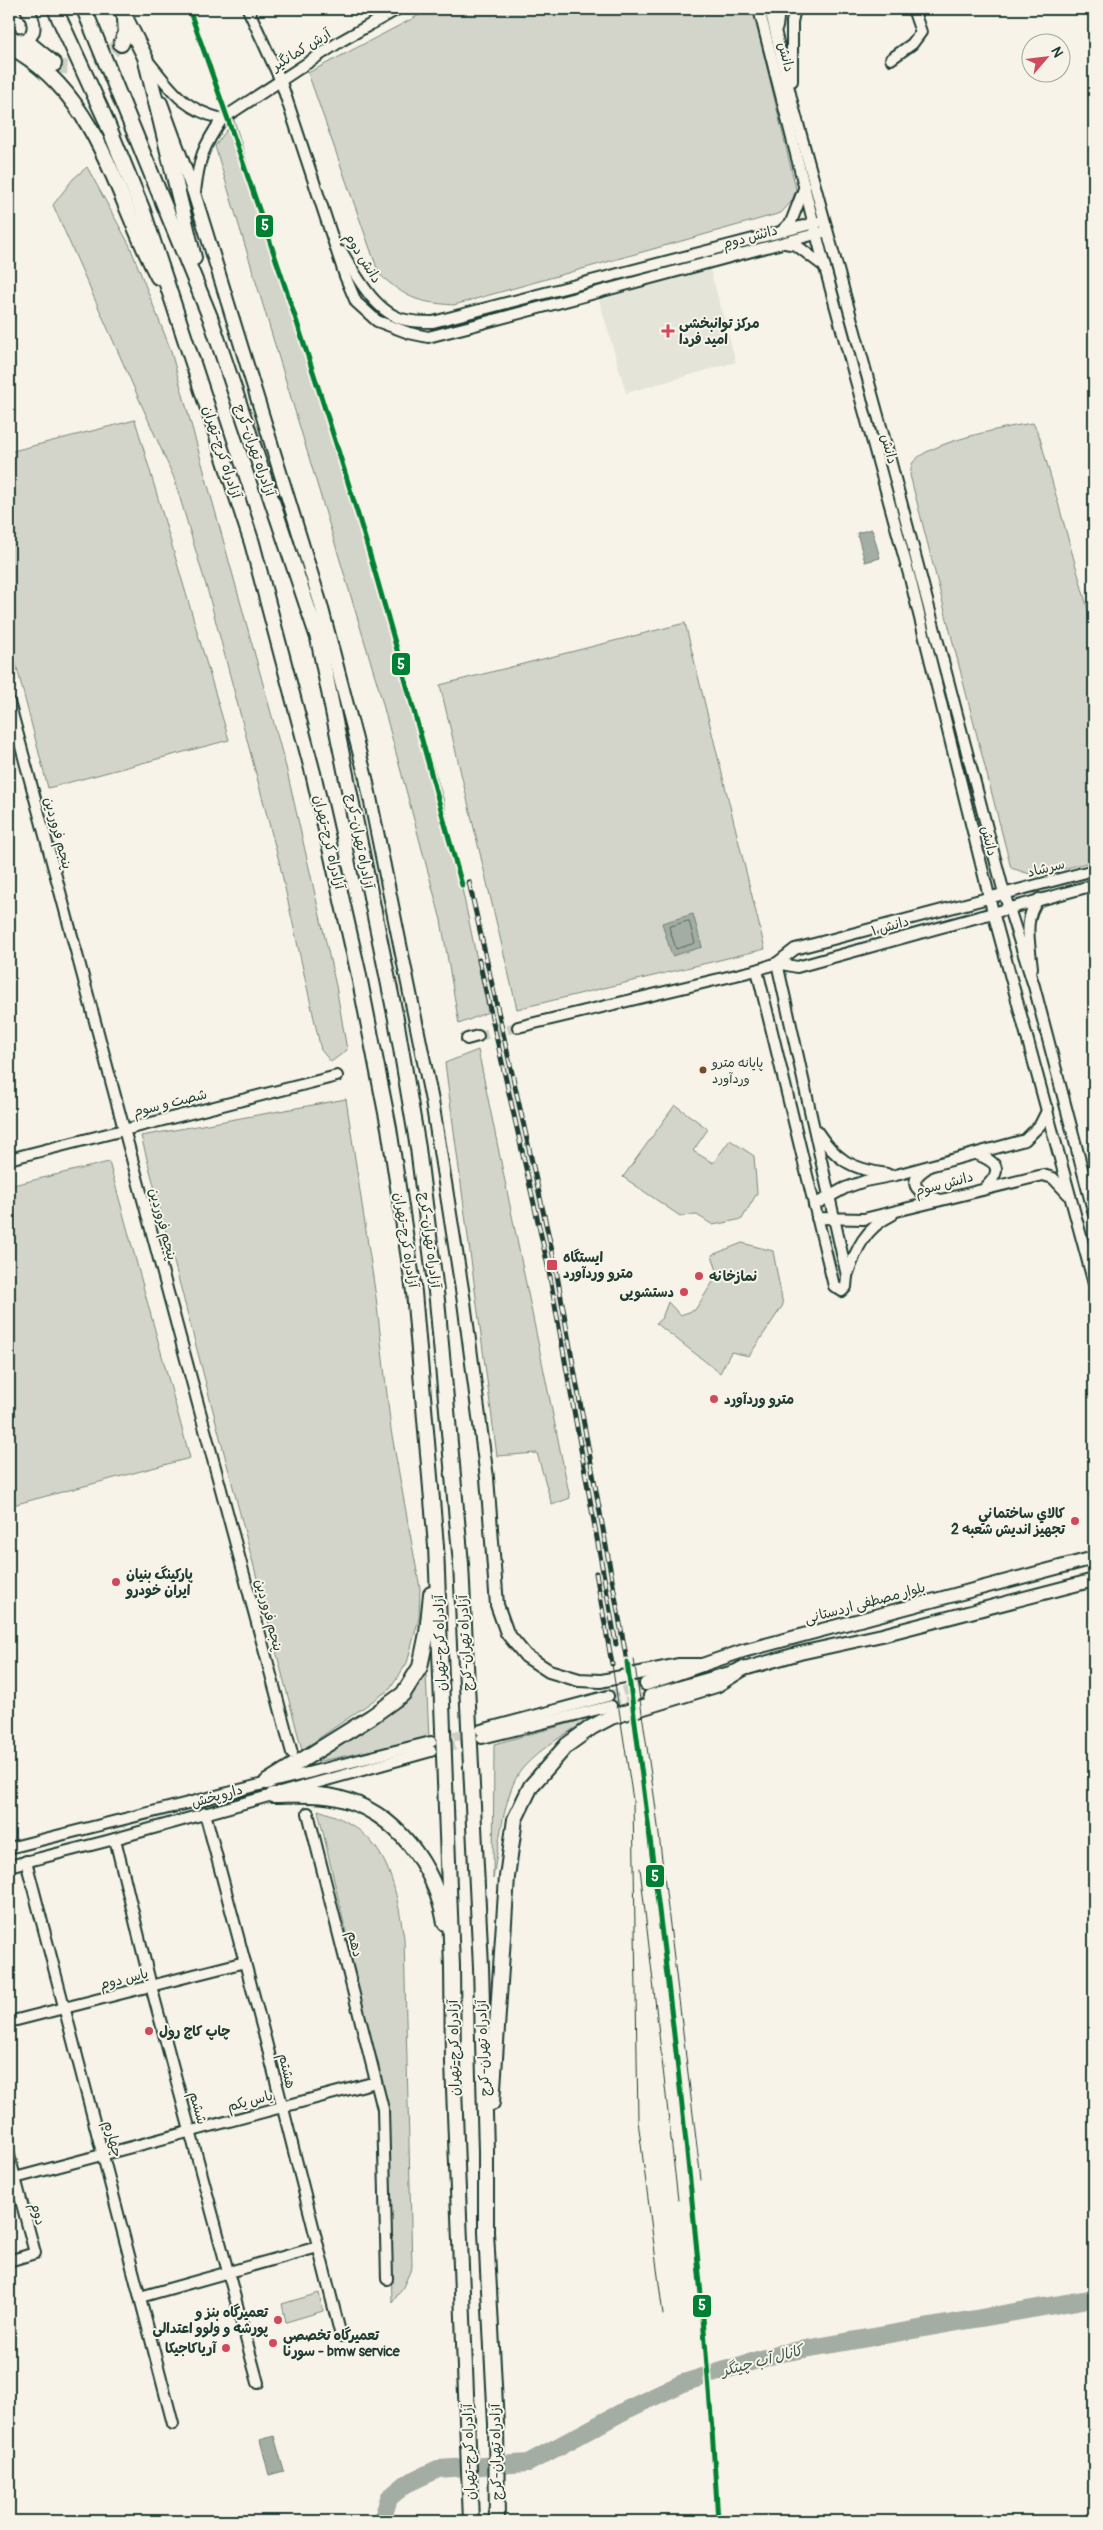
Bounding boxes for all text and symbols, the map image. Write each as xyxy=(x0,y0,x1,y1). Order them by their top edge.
street label: آرش کمانگیر xyxy=(267,25,334,75)
north arrow xyxy=(1020,32,1070,82)
street label: دانش xyxy=(774,40,798,74)
text: N xyxy=(1047,44,1067,60)
line badge: 5 xyxy=(255,214,274,238)
text: 5 xyxy=(261,217,269,234)
street label: دانش دوم xyxy=(721,222,780,254)
street label: دانش دوم xyxy=(339,230,385,287)
place label: مرکز توانبخشی امید فردا xyxy=(679,315,760,348)
marker: مرکز توانبخشی امید فردا xyxy=(661,324,675,338)
street label: آزادراه تهران-کرج xyxy=(230,402,279,499)
street label: آزادراه کرج-تهران xyxy=(198,404,245,501)
street label: دانش xyxy=(877,432,901,466)
line badge: 5 xyxy=(391,652,411,676)
text: 5 xyxy=(397,656,405,673)
street label: آزادراه تهران-کرج xyxy=(341,792,378,891)
street label: آزادراه کرج-تهران xyxy=(309,793,348,892)
street label: پنجم فروردین xyxy=(38,795,76,872)
street label: دانش xyxy=(977,824,1001,858)
street label: سرشاد xyxy=(1025,855,1067,881)
street label: دانش ۱ xyxy=(869,913,911,939)
place label: پایانه مترو وردآورد xyxy=(711,1055,764,1087)
marker: پایانه مترو وردآورد xyxy=(698,1065,708,1075)
street label: شصت و سوم xyxy=(131,1086,209,1123)
street label: دانش سوم xyxy=(913,1168,976,1203)
street label: پنجم فروردین xyxy=(143,1186,181,1263)
street label: آزادراه کرج-تهران xyxy=(389,1191,422,1290)
street label: آزادراه تهران-کرج xyxy=(415,1191,444,1289)
place label: ایستگاه مترو وردآورد xyxy=(563,1248,633,1282)
marker: ایستگاه مترو وردآورد xyxy=(545,1258,559,1272)
place label: نمازخانه xyxy=(709,1268,757,1285)
marker: نمازخانه xyxy=(693,1270,705,1282)
place label: دستشویی xyxy=(620,1284,674,1302)
marker: دستشویی xyxy=(678,1286,690,1298)
place label: مترو وردآورد xyxy=(724,1391,794,1408)
marker: مترو وردآورد xyxy=(708,1393,720,1405)
place label: كالاي ساختماني تجهيز انديش شعبه 2 xyxy=(951,1505,1066,1538)
marker: كالاي ساختماني تجهيز انديش شعبه 2 xyxy=(1069,1515,1081,1527)
place label: پارکینگ بنیان ایران خودرو xyxy=(125,1565,193,1599)
marker: پارکینگ بنیان ایران خودرو xyxy=(110,1576,122,1588)
street label: پنجم فروردین xyxy=(249,1577,287,1654)
street label: بلوار مصطفی اردستانی xyxy=(803,1579,927,1627)
street label: آزادراه کرج-تهران xyxy=(430,1594,451,1691)
street label: آزادراه تهران-کرج xyxy=(454,1594,477,1691)
street label: داروپخش xyxy=(189,1781,245,1812)
line badge: 5 xyxy=(645,1864,665,1888)
text: 5 xyxy=(651,1868,659,1885)
street label: دهم xyxy=(342,1929,366,1959)
street label: یاس دوم xyxy=(98,1965,151,1995)
street label: آزادراه کرج-تهران xyxy=(445,1999,464,2096)
street label: آزادراه تهران-کرج xyxy=(473,1999,494,2096)
place label: چاپ کاج رول xyxy=(159,2023,231,2040)
marker: چاپ کاج رول xyxy=(143,2025,155,2037)
street label: هشتم xyxy=(273,2052,299,2091)
street label: یاس یکم xyxy=(225,2087,275,2117)
street label: ششم xyxy=(184,2090,210,2127)
street label: چهارم xyxy=(98,2119,126,2160)
street label: دوم xyxy=(25,2201,49,2228)
line badge: 5 xyxy=(692,2294,712,2318)
text: 5 xyxy=(698,2297,706,2314)
place label: تعمیرگاه بنز و پورشه و ولوو اعتدالی xyxy=(152,2303,269,2338)
marker: تعمیرگاه بنز و پورشه و ولوو اعتدالی xyxy=(272,2314,284,2326)
place label: تعمیرگاه تخصصی سورنا - bmw service xyxy=(283,2326,401,2361)
marker: تعمیرگاه تخصصی سورنا - bmw service xyxy=(267,2337,279,2349)
place label: آریاکاجیکا xyxy=(165,2340,217,2357)
water label: کانال آب چیتگر xyxy=(717,2340,807,2381)
marker: آریاکاجیکا xyxy=(220,2342,232,2354)
street label: آزادراه کرج-تهران xyxy=(459,2403,480,2500)
street label: آزادراه تهران-کرج xyxy=(487,2403,506,2500)

